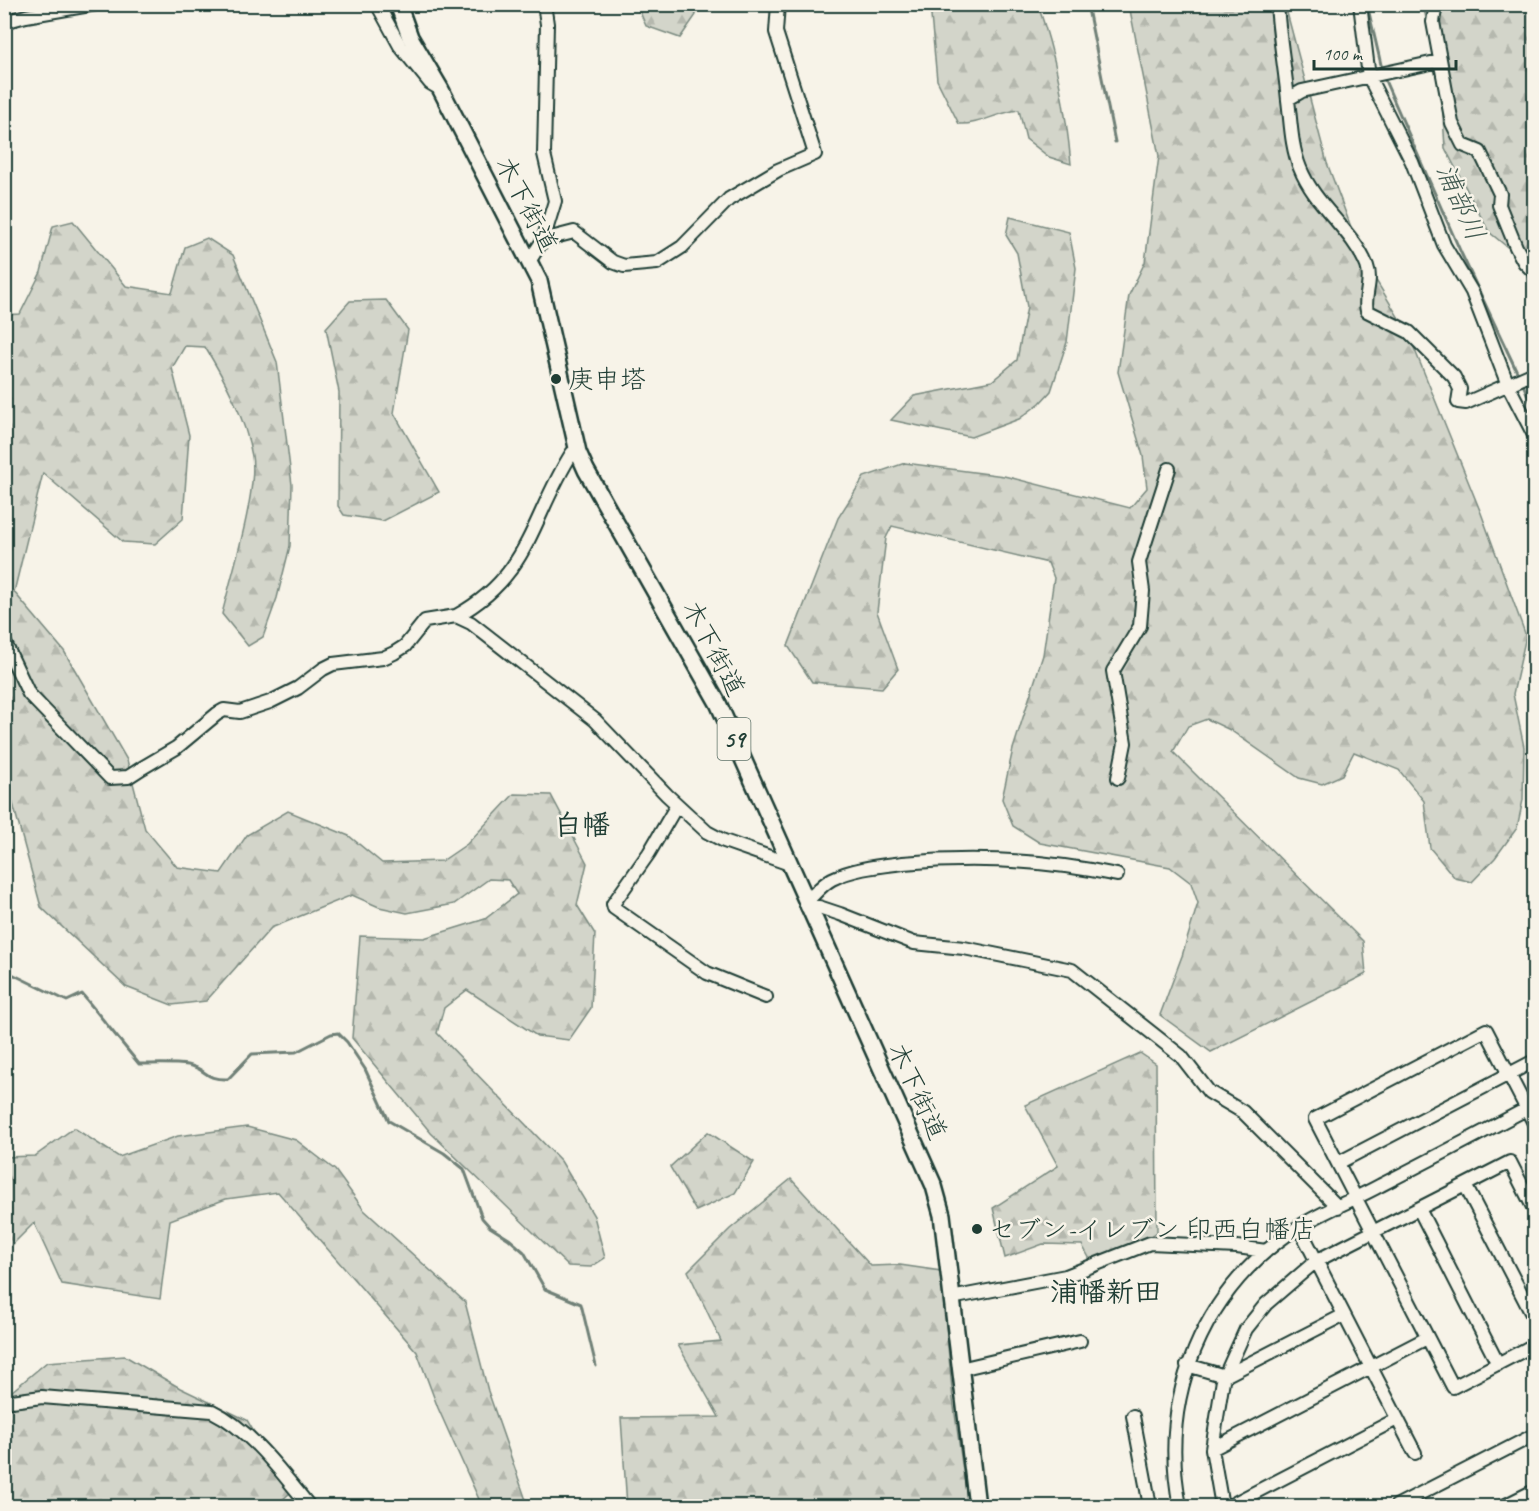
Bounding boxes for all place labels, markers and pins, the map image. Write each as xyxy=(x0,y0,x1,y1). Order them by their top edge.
place label: 庚申塔 xyxy=(568,363,646,396)
marker: 庚申塔 xyxy=(549,372,563,386)
place label: セブン-イレブン 印西白幡店 xyxy=(989,1213,1316,1246)
marker: セブン-イレブン 印西白幡店 xyxy=(970,1222,984,1236)

